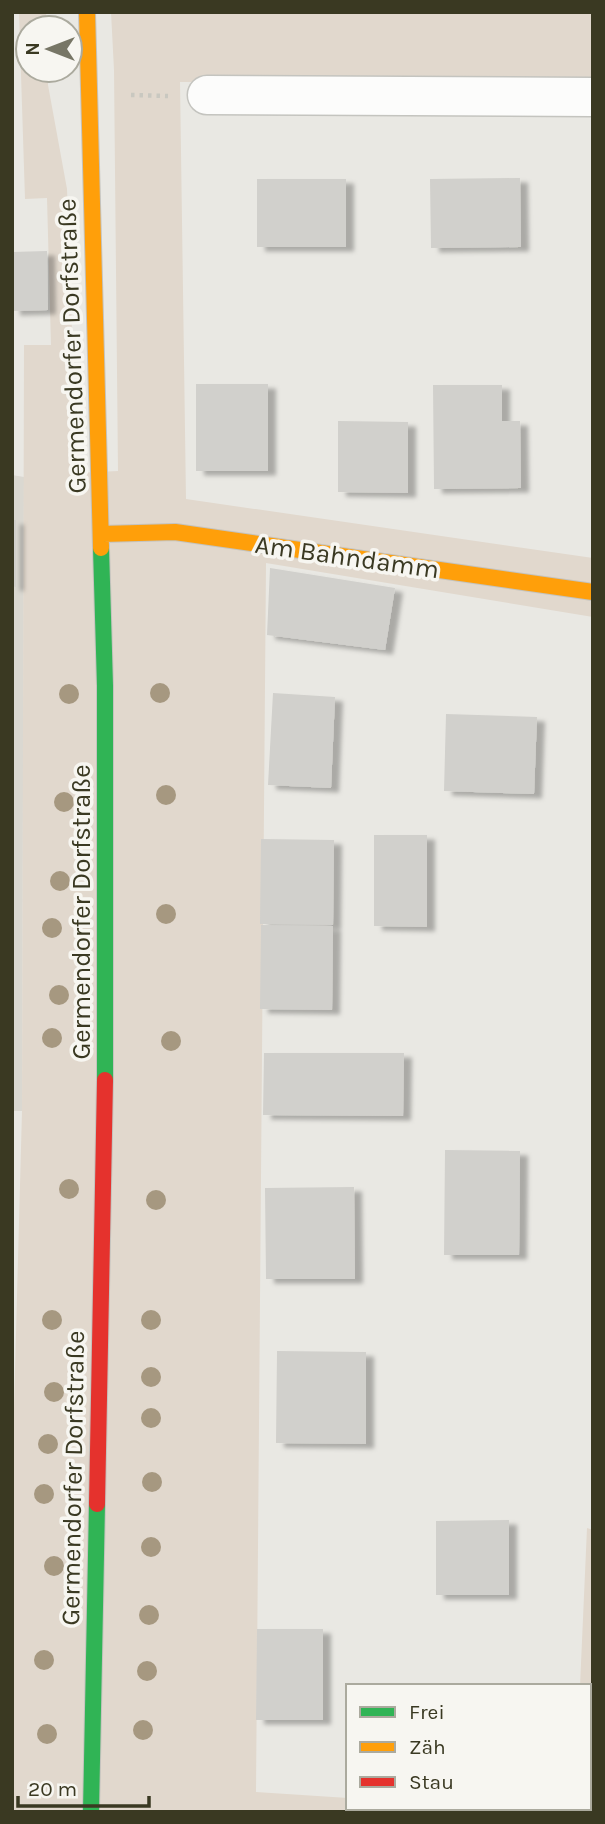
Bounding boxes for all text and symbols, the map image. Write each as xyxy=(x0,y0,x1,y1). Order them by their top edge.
north arrow xyxy=(14,14,84,84)
text: N xyxy=(22,42,44,56)
street label: Germendorfer Dorfstraße xyxy=(51,198,93,494)
street label: Am Bahndamm xyxy=(253,529,441,585)
street label: Germendorfer Dorfstraße xyxy=(66,764,97,1060)
street label: Germendorfer Dorfstraße xyxy=(55,1330,91,1626)
legend xyxy=(346,1684,591,1810)
text: Frei xyxy=(409,1700,445,1724)
text: Zäh xyxy=(409,1735,446,1759)
scale bar xyxy=(18,1764,149,1808)
text: Stau xyxy=(409,1770,454,1794)
text: 20 m xyxy=(28,1777,77,1801)

